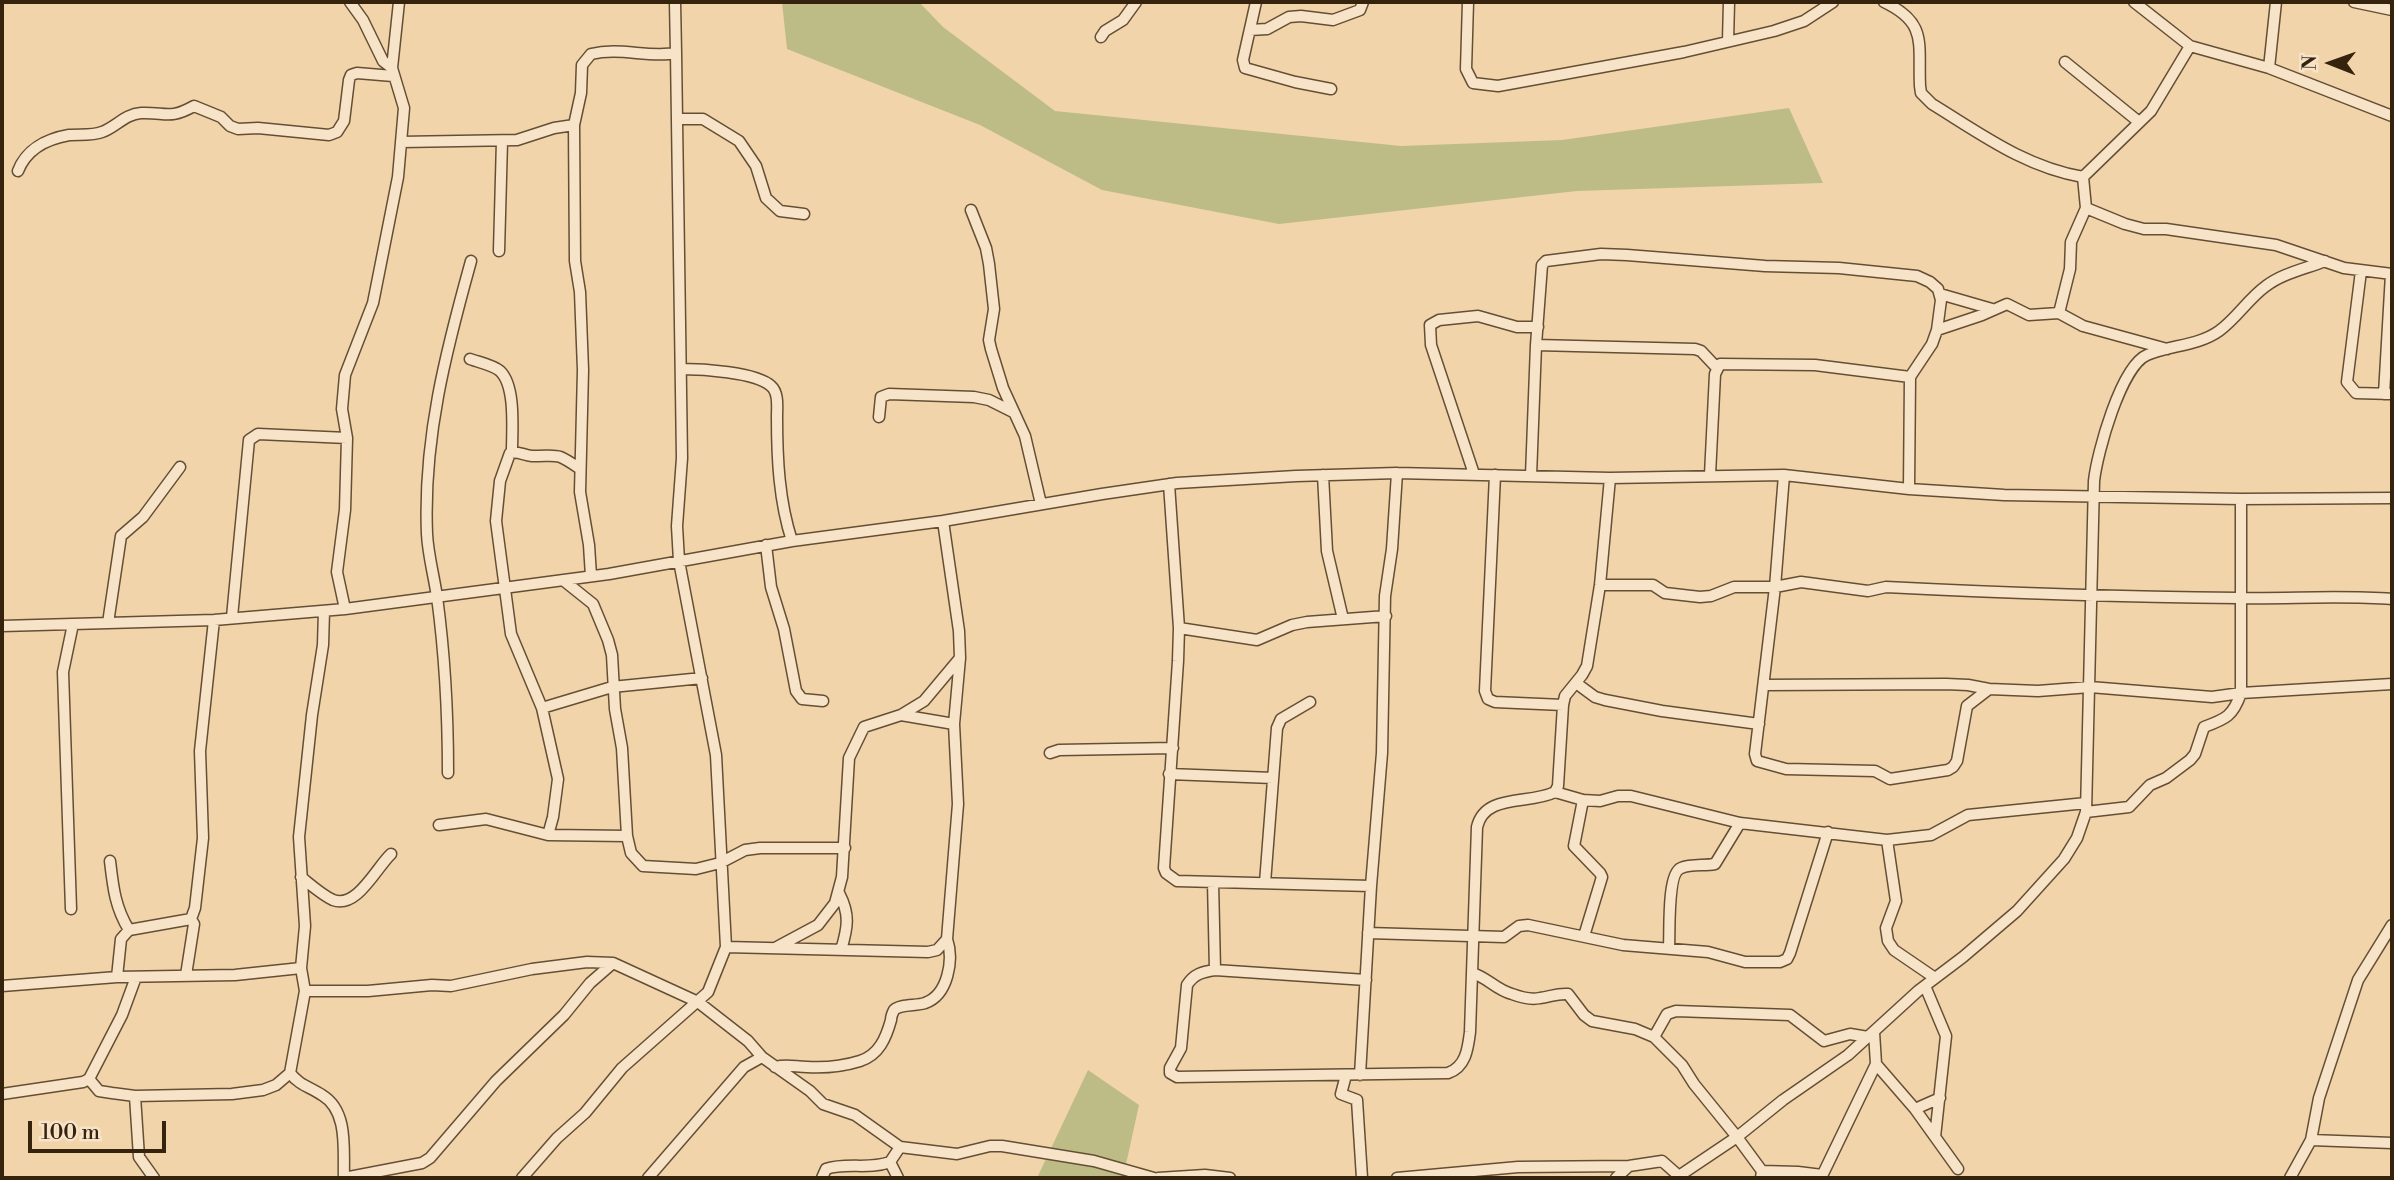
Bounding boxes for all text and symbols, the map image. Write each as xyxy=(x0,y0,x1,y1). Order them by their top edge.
north arrow xyxy=(2296,28,2366,98)
text: N xyxy=(2298,55,2322,70)
scale bar xyxy=(32,1106,170,1150)
text: 100 m xyxy=(41,1120,100,1146)

